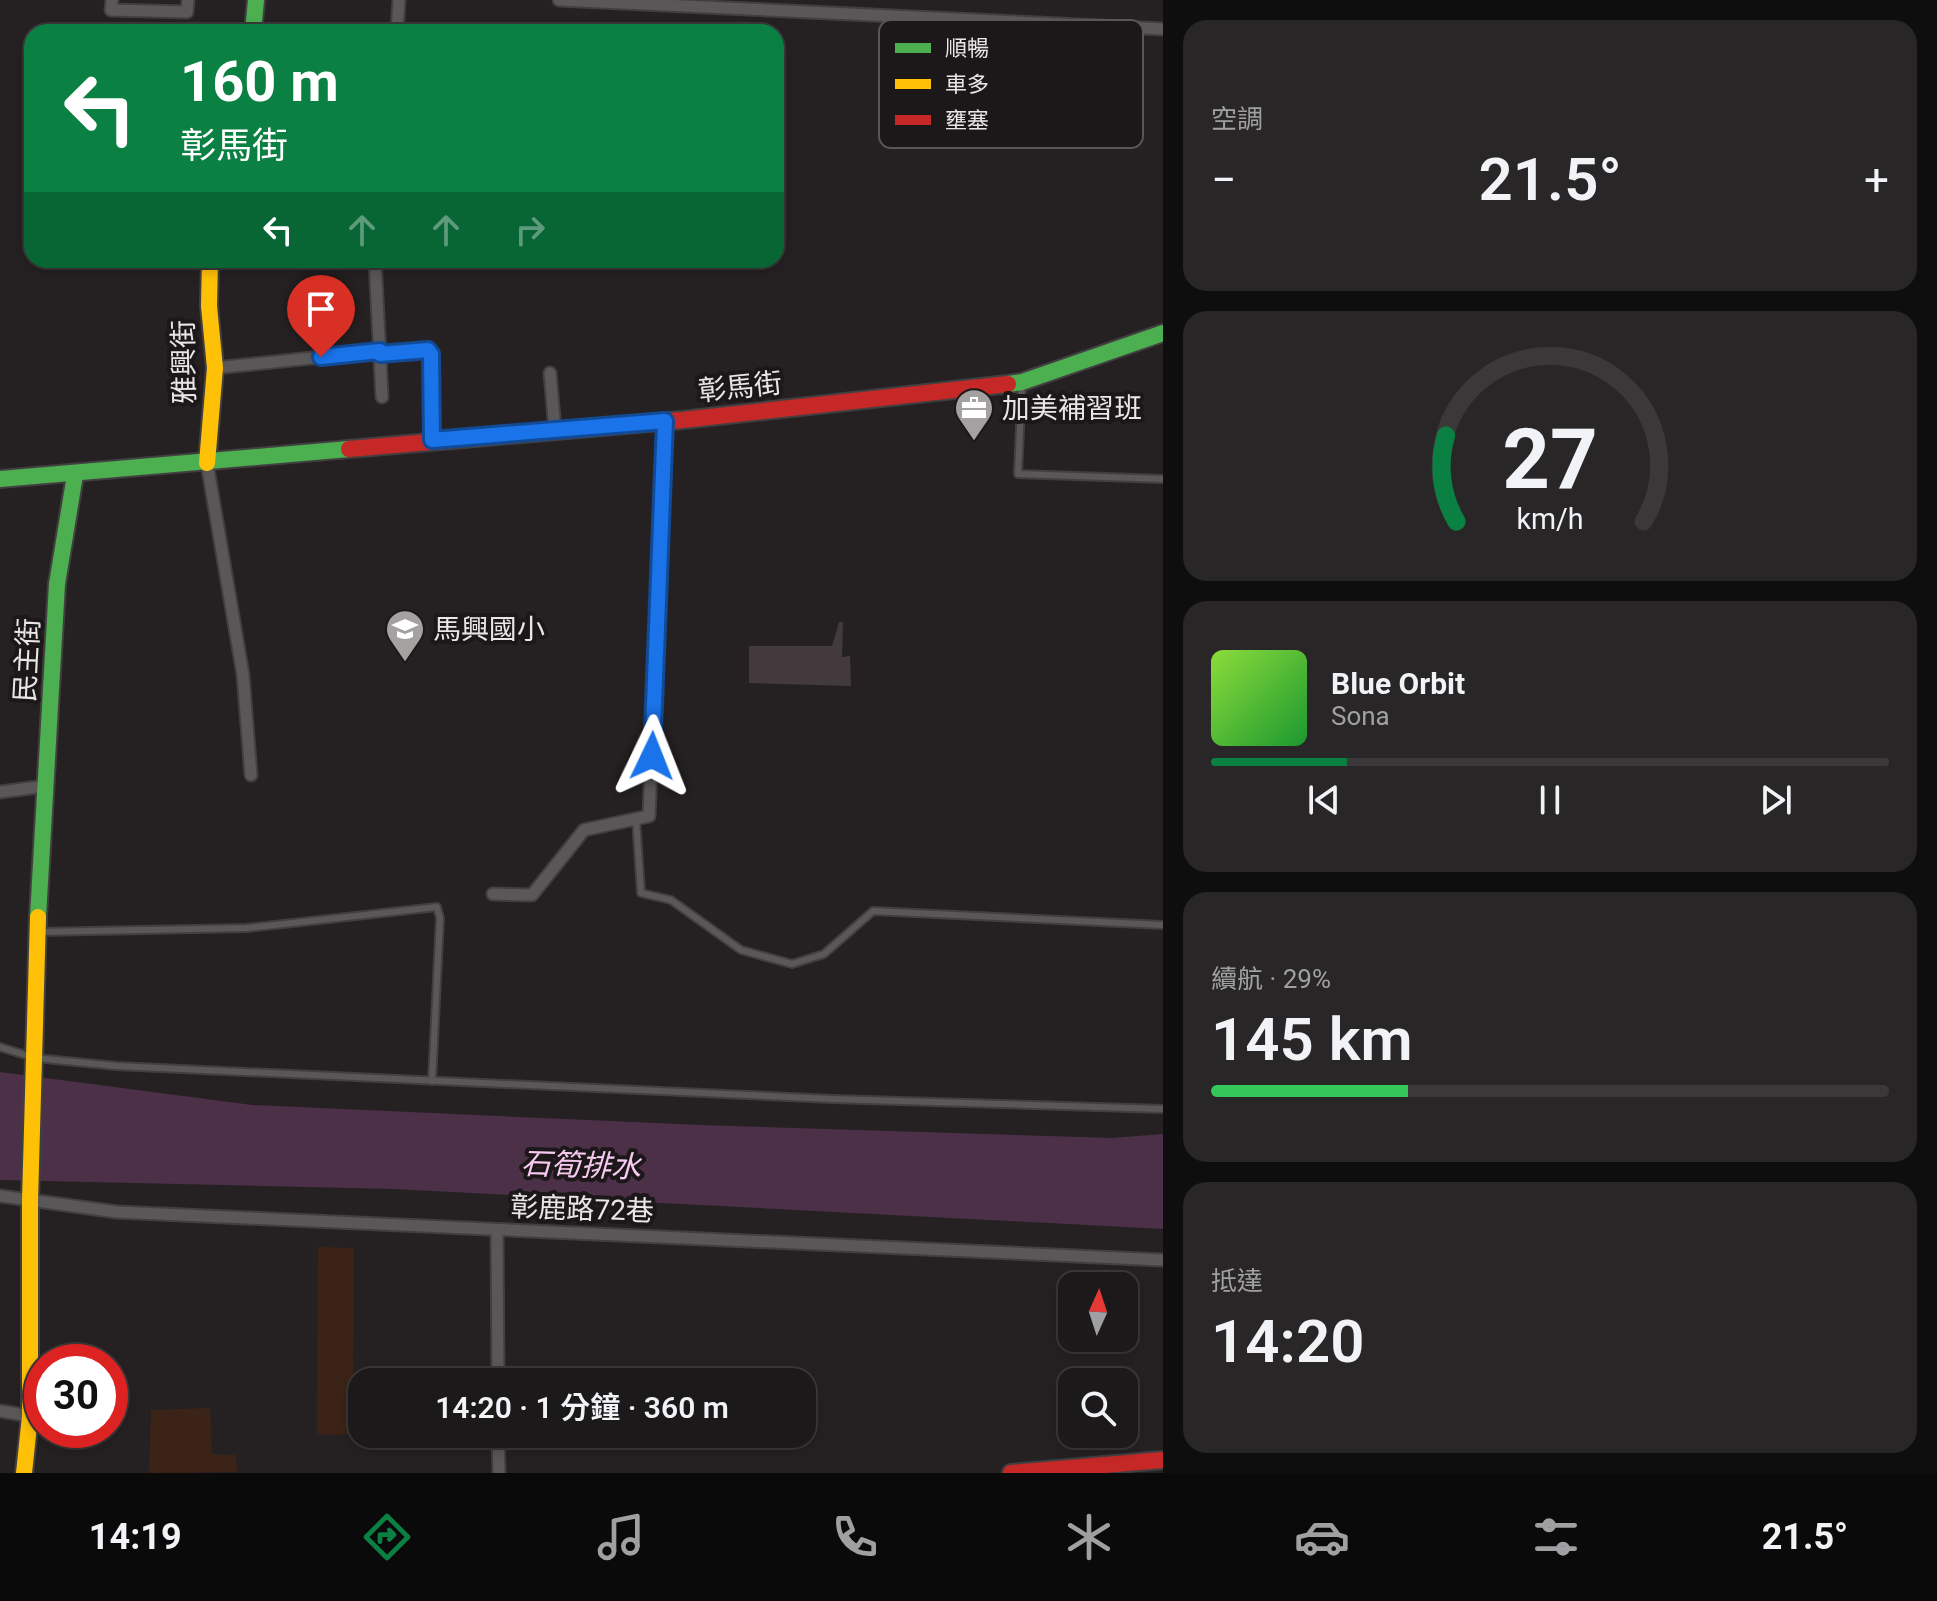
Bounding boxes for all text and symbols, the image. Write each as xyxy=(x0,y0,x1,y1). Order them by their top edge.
legend xyxy=(879,20,1143,148)
text: 順暢 xyxy=(945,36,989,61)
text: 160 m xyxy=(180,49,339,115)
icon: left xyxy=(48,56,152,160)
text: 車多 xyxy=(945,72,989,97)
text: 空調 xyxy=(1211,104,1263,134)
text: 壅塞 xyxy=(945,108,989,133)
text: 彰馬街 xyxy=(180,125,288,167)
text: 21.5° xyxy=(1479,144,1622,215)
text: − xyxy=(1211,154,1236,206)
text: + xyxy=(1864,154,1889,206)
icon: left xyxy=(256,208,300,252)
icon: ahead xyxy=(340,208,384,252)
icon: ahead xyxy=(424,208,468,252)
icon: right xyxy=(508,208,552,252)
pin xyxy=(287,275,355,357)
icon: arrive xyxy=(299,287,343,331)
street label: 雅興街 xyxy=(167,320,201,404)
street label: 彰馬街 xyxy=(696,366,784,408)
office icon: 加美補習班 xyxy=(953,387,995,442)
place label: 加美補習班 xyxy=(1002,392,1142,425)
text: 27 xyxy=(1502,410,1598,507)
text: km/h xyxy=(1516,502,1584,536)
school or university icon: 馬興國小 xyxy=(384,608,426,663)
place label: 馬興國小 xyxy=(433,613,545,646)
street label: 民主街 xyxy=(8,617,46,703)
text: Blue Orbit xyxy=(1331,666,1465,701)
text: Sona xyxy=(1331,701,1390,731)
position arrow xyxy=(610,714,694,798)
icon: previous xyxy=(1302,778,1346,822)
icon: pause xyxy=(1528,778,1572,822)
icon: next xyxy=(1754,778,1798,822)
text: 續航 · 29% xyxy=(1211,964,1331,994)
text: 145 km xyxy=(1211,1004,1413,1075)
water label: 石筍排水 xyxy=(520,1145,644,1185)
street label: 彰鹿路72巷 xyxy=(510,1190,654,1228)
text: 抵達 xyxy=(1211,1266,1263,1296)
north arrow xyxy=(1058,1272,1138,1352)
map controls xyxy=(1058,1272,1138,1448)
text: 14:20 xyxy=(1211,1306,1364,1377)
speed limit sign: 30 xyxy=(24,1344,128,1448)
button: search xyxy=(1058,1368,1138,1448)
text: 14:20 · 1 分鐘 · 360 m xyxy=(435,1390,729,1425)
icon: directions xyxy=(359,1509,415,1565)
icon: music xyxy=(593,1509,649,1565)
icon: phone xyxy=(827,1509,883,1565)
icon: climate xyxy=(1061,1509,1117,1565)
icon: car xyxy=(1294,1509,1350,1565)
icon: filters xyxy=(1528,1509,1584,1565)
text: 14:19 xyxy=(89,1516,182,1558)
text: 21.5° xyxy=(1762,1516,1848,1558)

